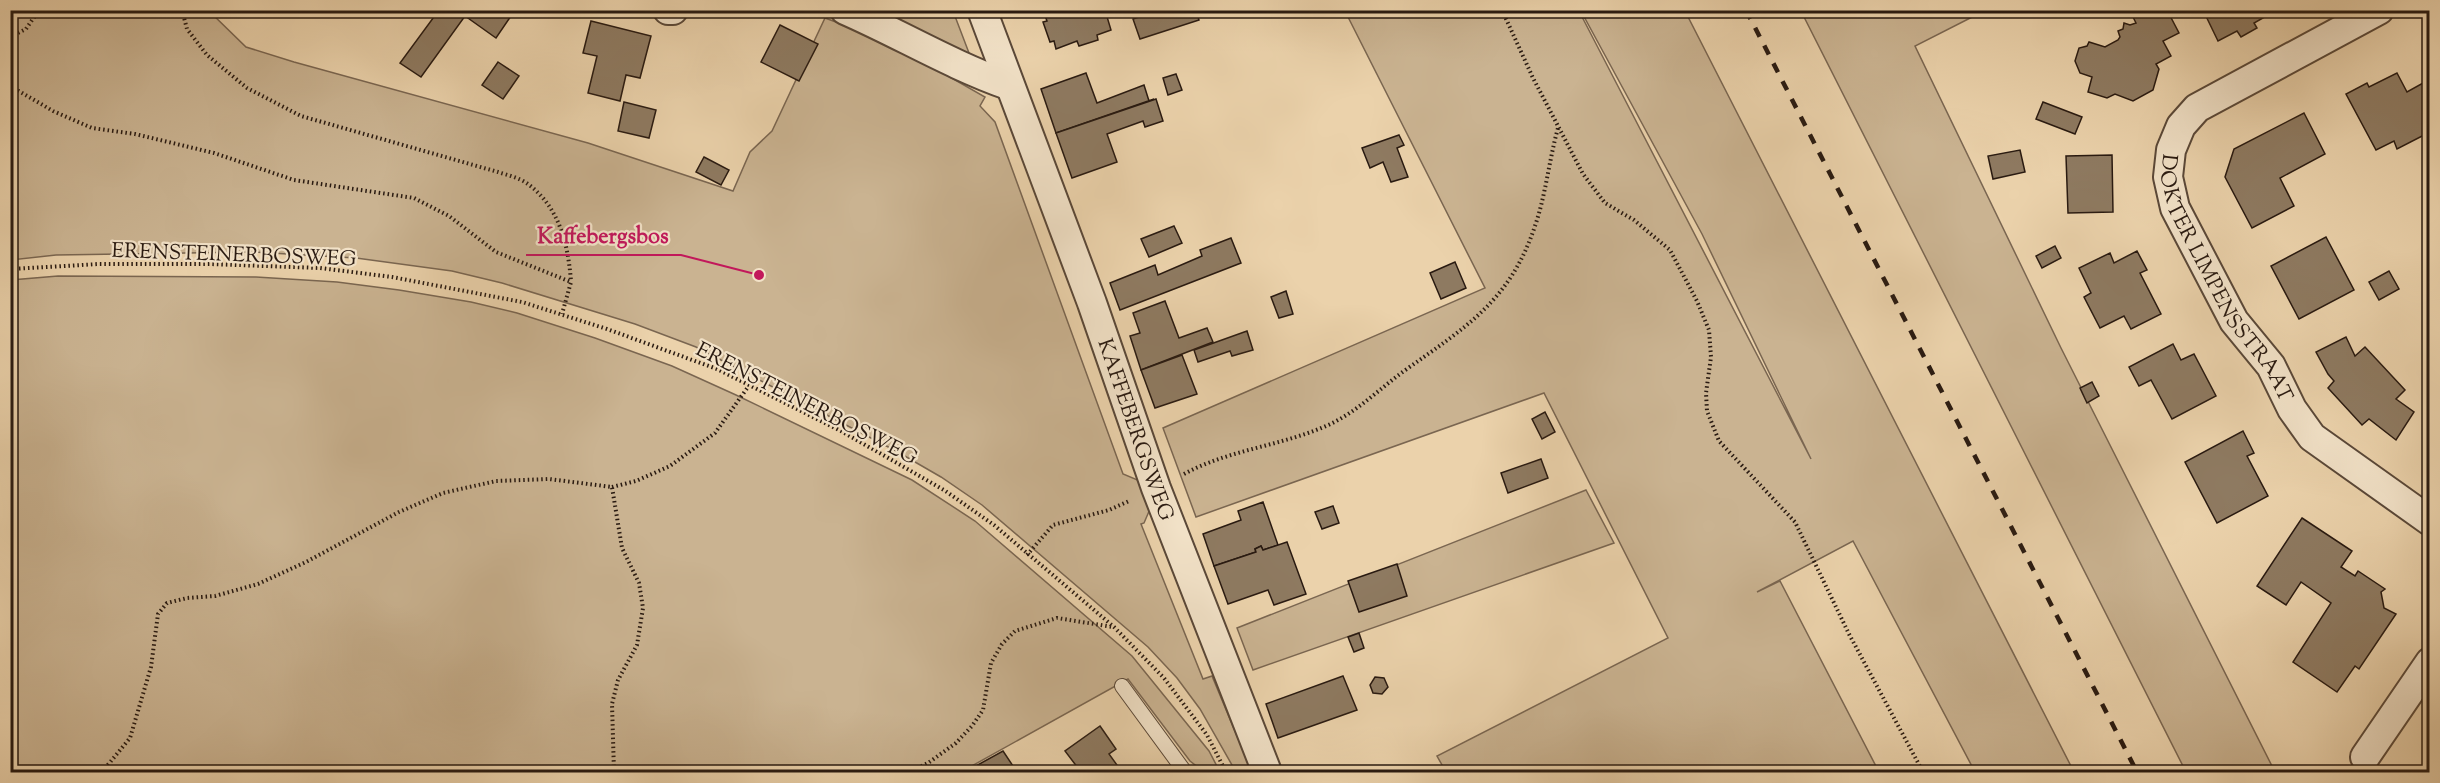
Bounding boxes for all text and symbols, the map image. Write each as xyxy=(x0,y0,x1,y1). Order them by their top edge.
street label: DOKTER LIMPENSSTRAAT xyxy=(2150,152,2299,408)
callout: Kaffebergsbos xyxy=(526,215,681,255)
text: Kaffebergsbos xyxy=(537,222,669,254)
street label: ERENSTEINERBOSWEG xyxy=(111,237,357,275)
street label: KAFFEBERGSWEG xyxy=(1088,335,1180,526)
street label: ERENSTEINERBOSWEG xyxy=(690,336,922,474)

